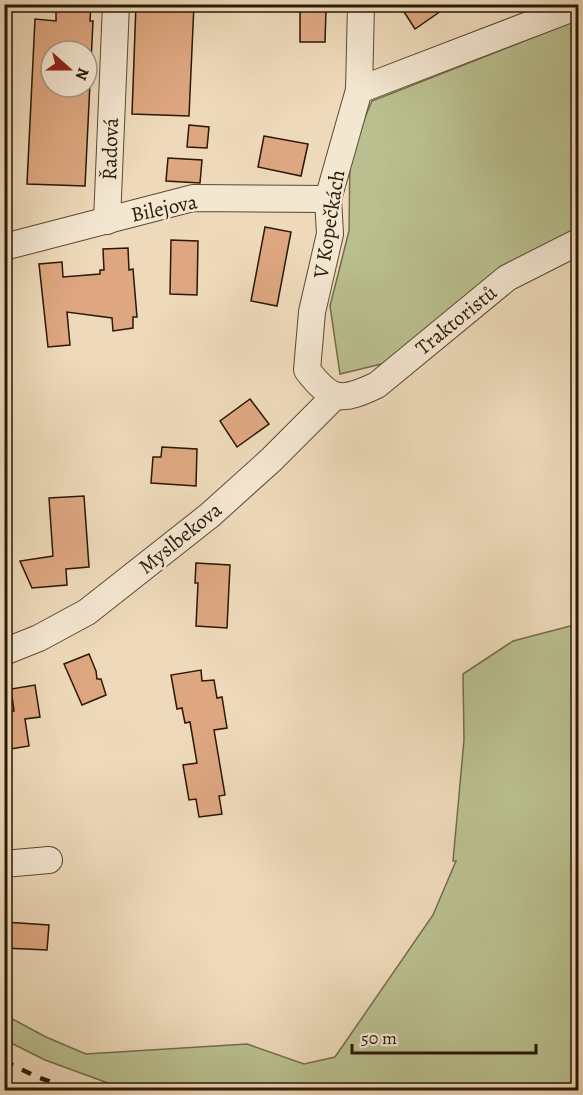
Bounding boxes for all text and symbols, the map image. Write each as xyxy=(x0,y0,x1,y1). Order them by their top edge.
north arrow xyxy=(39,39,99,99)
text: N xyxy=(70,65,94,84)
street label: Řadová xyxy=(95,117,125,181)
street label: V Kopečkách xyxy=(306,168,351,281)
street label: Bilejova xyxy=(128,187,200,229)
street label: Traktoristů xyxy=(410,278,503,361)
street label: Myslbekova xyxy=(133,496,228,580)
scale bar xyxy=(352,1017,536,1055)
text: 50 m xyxy=(361,1026,397,1050)

